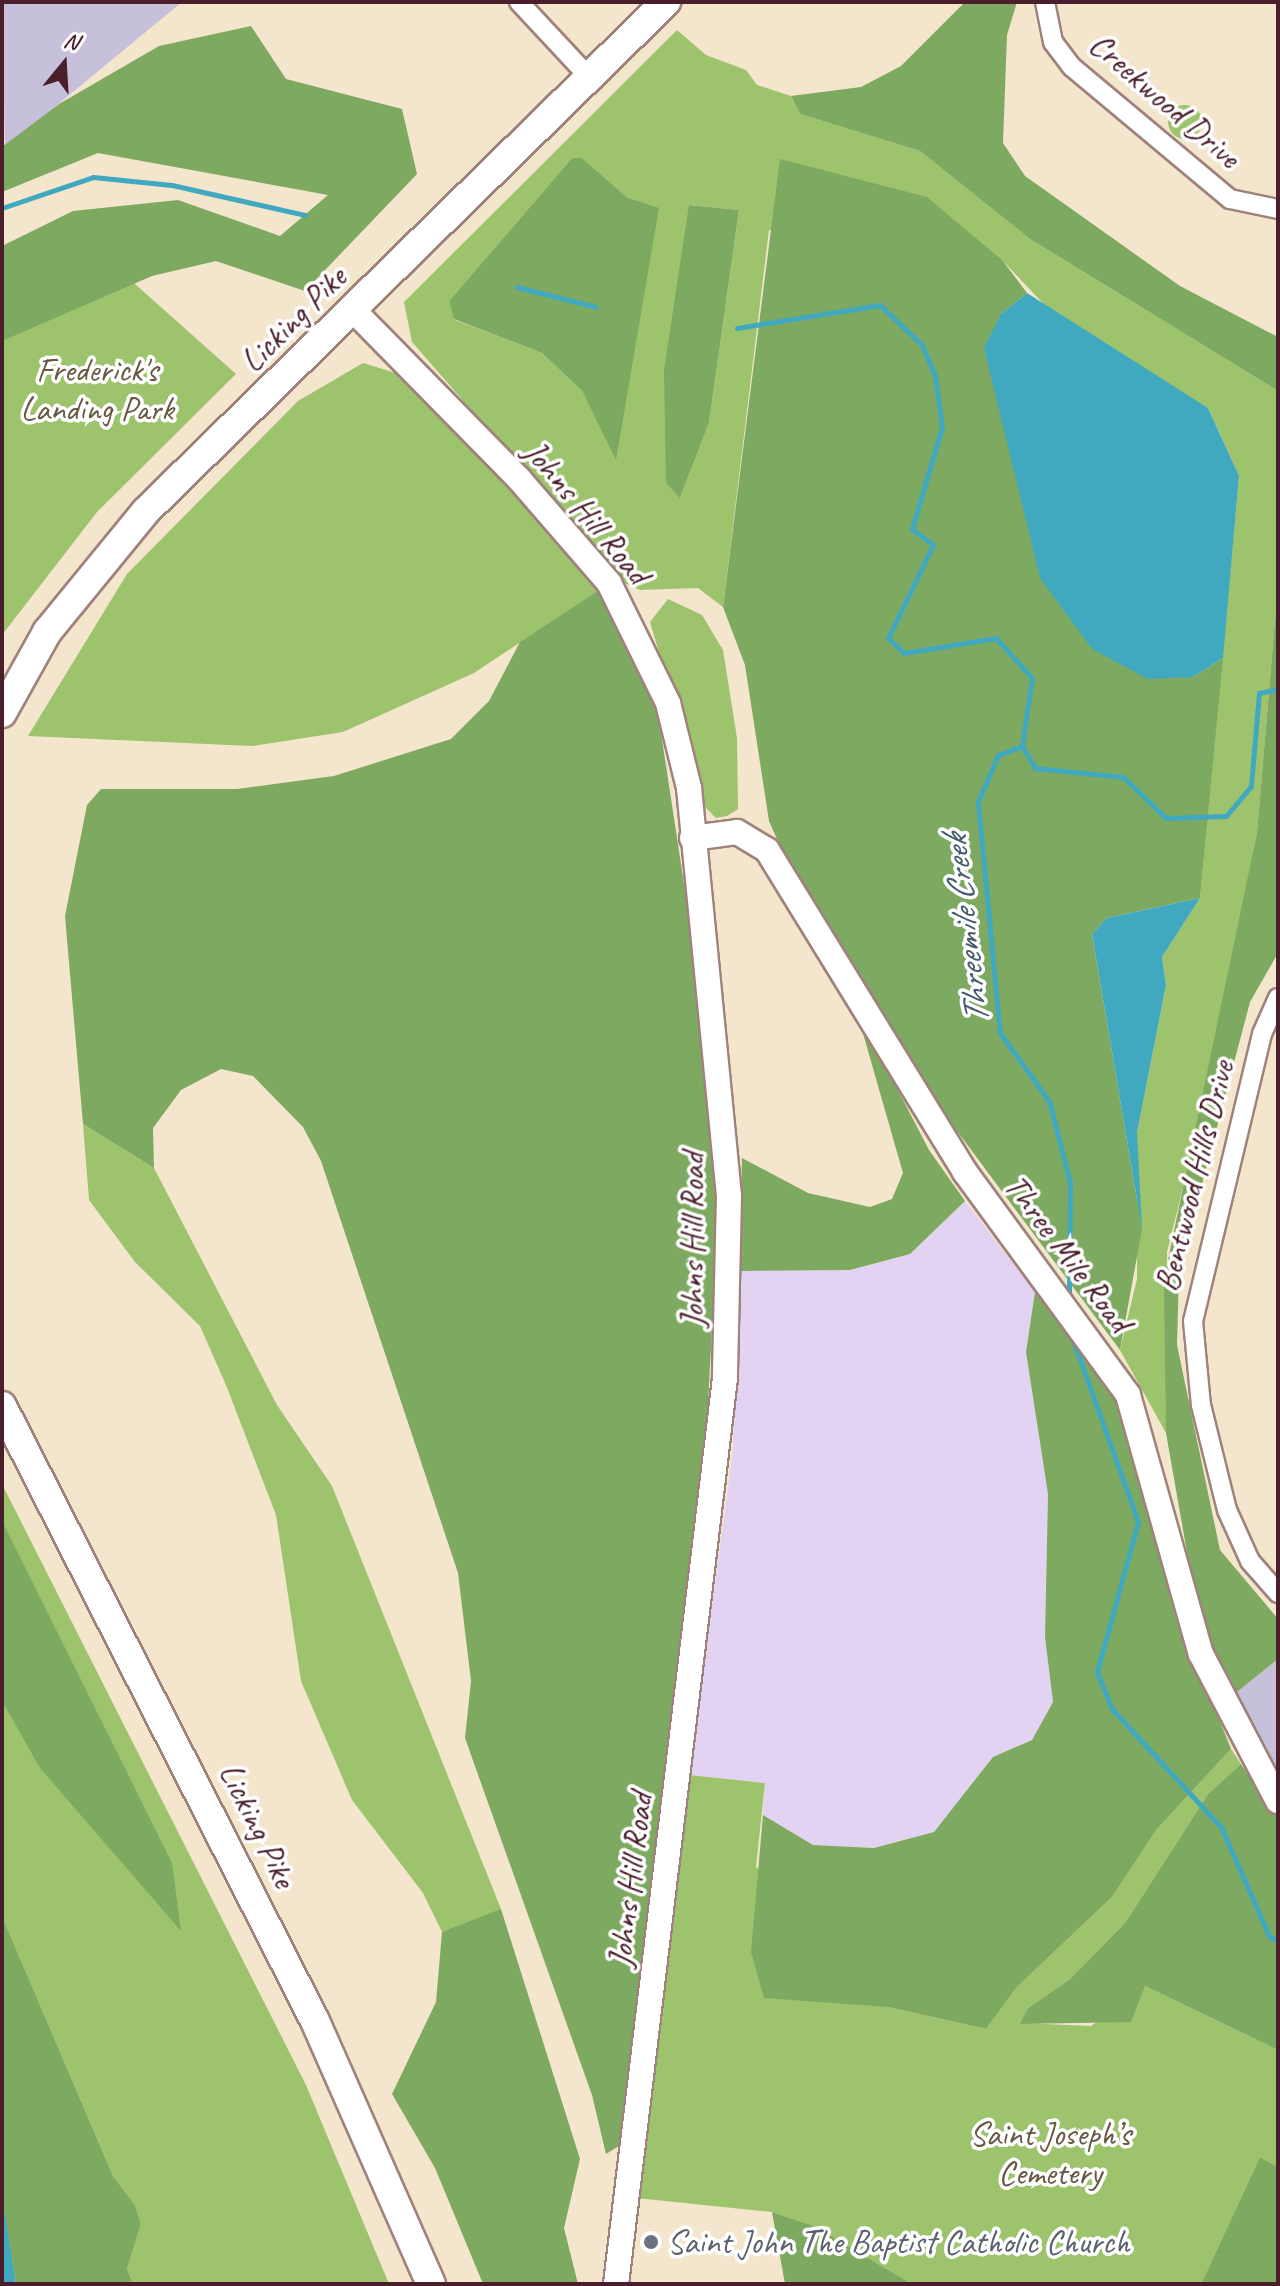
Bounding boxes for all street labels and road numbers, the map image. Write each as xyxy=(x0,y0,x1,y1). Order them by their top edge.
street label: Creekwood Drive xyxy=(1081,23,1249,177)
street label: Licking Pike xyxy=(231,257,355,381)
street label: Johns Hill Road xyxy=(515,432,659,592)
street label: Bentwood Hills Drive xyxy=(1146,1056,1242,1296)
street label: Johns Hill Road xyxy=(672,1152,712,1328)
street label: Three Mile Road xyxy=(995,1166,1141,1340)
street label: Licking Pike xyxy=(210,1756,306,1894)
street label: Johns Hill Road xyxy=(599,1790,661,1970)

